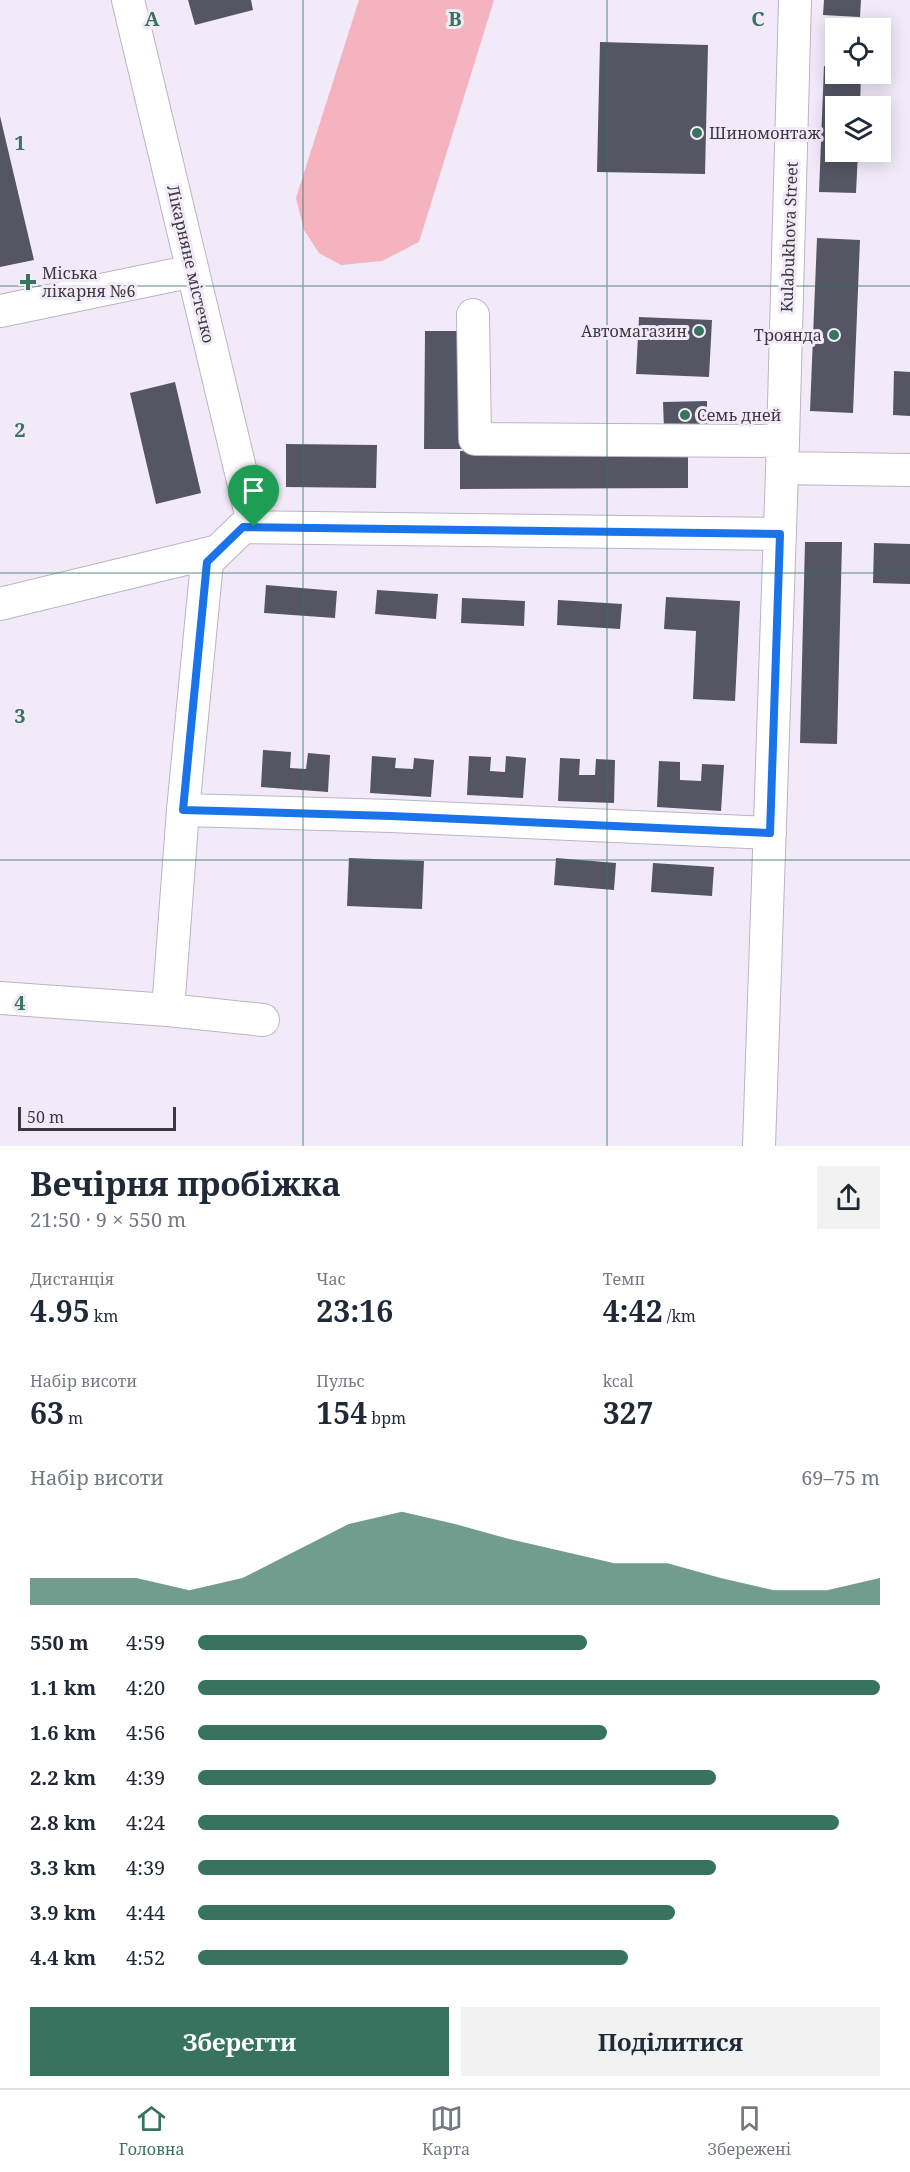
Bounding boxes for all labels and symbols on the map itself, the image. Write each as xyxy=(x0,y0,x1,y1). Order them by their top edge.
text: A xyxy=(144,5,160,32)
text: B xyxy=(448,5,462,32)
text: C xyxy=(751,5,765,32)
place label: Шиномонтаж xyxy=(709,122,821,144)
marker: Шиномонтаж xyxy=(690,126,704,140)
text: 1 xyxy=(14,129,26,156)
street label: Kulabukhova Street xyxy=(775,161,803,313)
street label: Лікарняне містечко xyxy=(162,183,220,345)
place label: Міська лікарня №6 xyxy=(42,262,135,302)
marker: Міська лікарня №6 xyxy=(19,273,37,291)
place label: Автомагазин xyxy=(581,320,687,342)
marker: Автомагазин xyxy=(692,324,706,338)
place label: Троянда xyxy=(754,324,822,346)
marker: Троянда xyxy=(827,328,841,342)
place label: Семь дней xyxy=(697,404,781,426)
marker: Семь дней xyxy=(678,408,692,422)
text: 2 xyxy=(14,416,26,443)
pin xyxy=(228,465,279,527)
text: 3 xyxy=(14,702,26,729)
text: 4 xyxy=(14,989,26,1016)
scale bar xyxy=(18,1104,176,1132)

